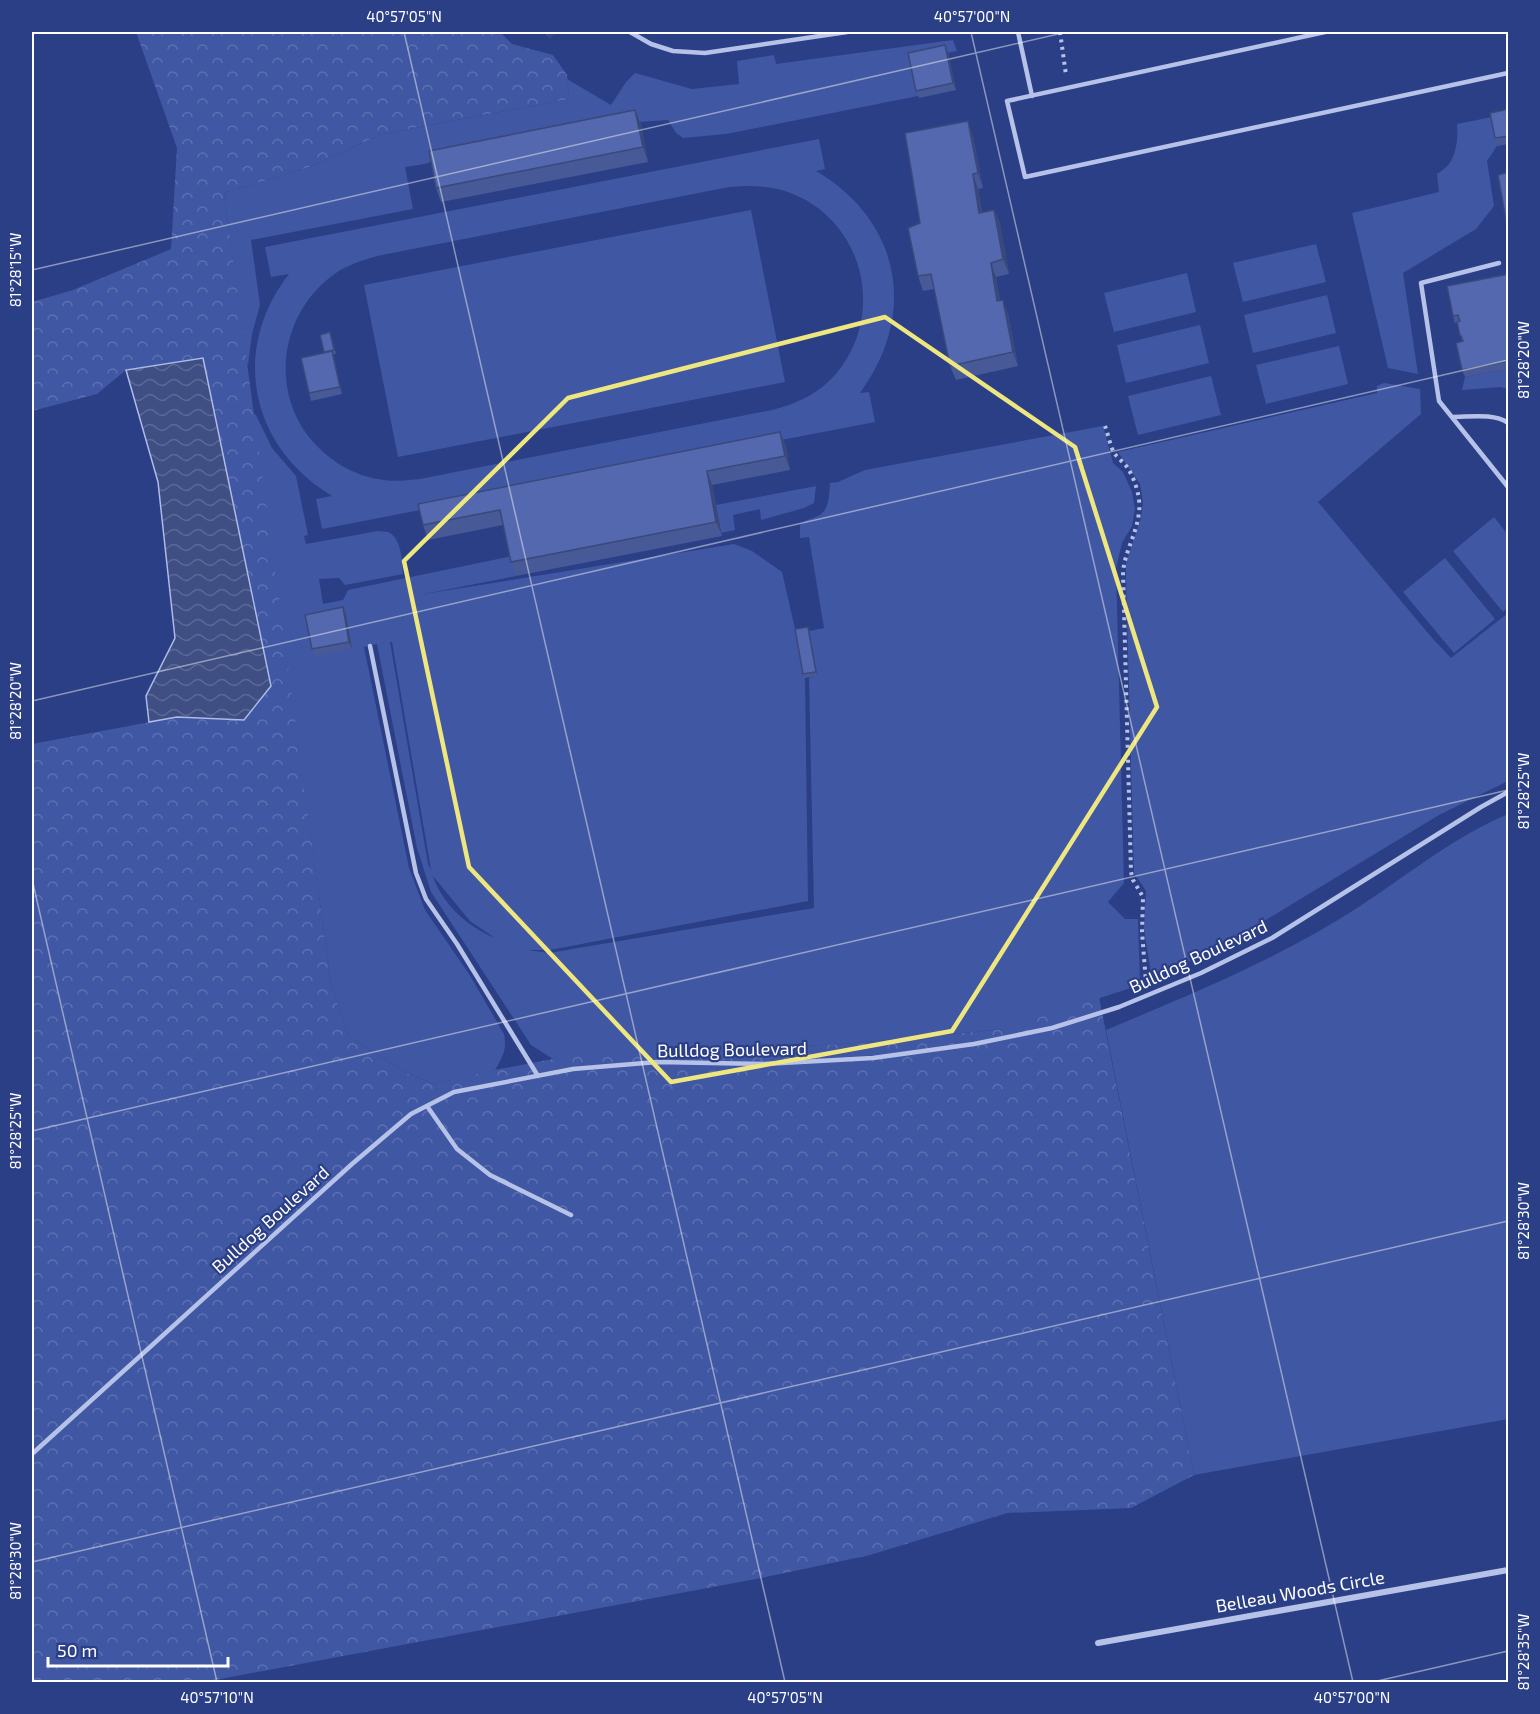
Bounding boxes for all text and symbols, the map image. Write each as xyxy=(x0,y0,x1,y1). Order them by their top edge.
text: 40°57'05"N xyxy=(366,7,442,25)
text: 40°57'00"N xyxy=(934,7,1010,25)
text: 81°28'15"W xyxy=(6,233,24,307)
text: 81°28'20"W xyxy=(1514,321,1532,399)
text: 81°28'20"W xyxy=(6,662,24,740)
text: 81°28'25"W xyxy=(1514,752,1532,830)
street label: Bulldog Boulevard xyxy=(1125,914,1271,998)
street label: Bulldog Boulevard xyxy=(657,1037,807,1061)
text: 81°28'25"W xyxy=(6,1092,24,1170)
street label: Bulldog Boulevard xyxy=(207,1161,333,1277)
text: 81°28'30"W xyxy=(1514,1182,1532,1260)
text: 81°28'30"W xyxy=(6,1522,24,1600)
street label: Belleau Woods Circle xyxy=(1214,1565,1386,1617)
text: 81°28'35"W xyxy=(1514,1613,1532,1691)
scale bar xyxy=(48,1630,228,1668)
text: 50 m xyxy=(57,1639,97,1661)
text: 40°57'10"N xyxy=(180,1688,254,1706)
text: 40°57'05"N xyxy=(747,1688,823,1706)
text: 40°57'00"N xyxy=(1314,1688,1390,1706)

